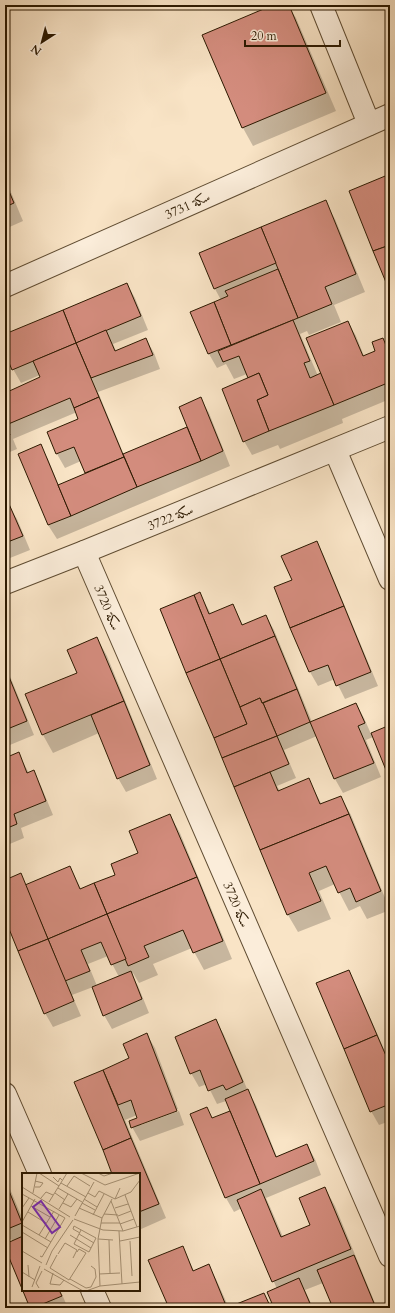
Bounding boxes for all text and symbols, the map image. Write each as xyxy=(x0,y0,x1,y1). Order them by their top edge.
north arrow xyxy=(22,22,62,62)
scale bar xyxy=(245,22,340,48)
text: 20 m xyxy=(251,28,278,44)
text: N xyxy=(28,41,45,59)
street label: سكة 3731 xyxy=(162,188,213,224)
street label: سكة 3722 xyxy=(145,501,196,535)
street label: سكة 3720 xyxy=(89,582,125,633)
street label: سكة 3720 xyxy=(218,879,254,930)
inset map xyxy=(22,1173,140,1291)

